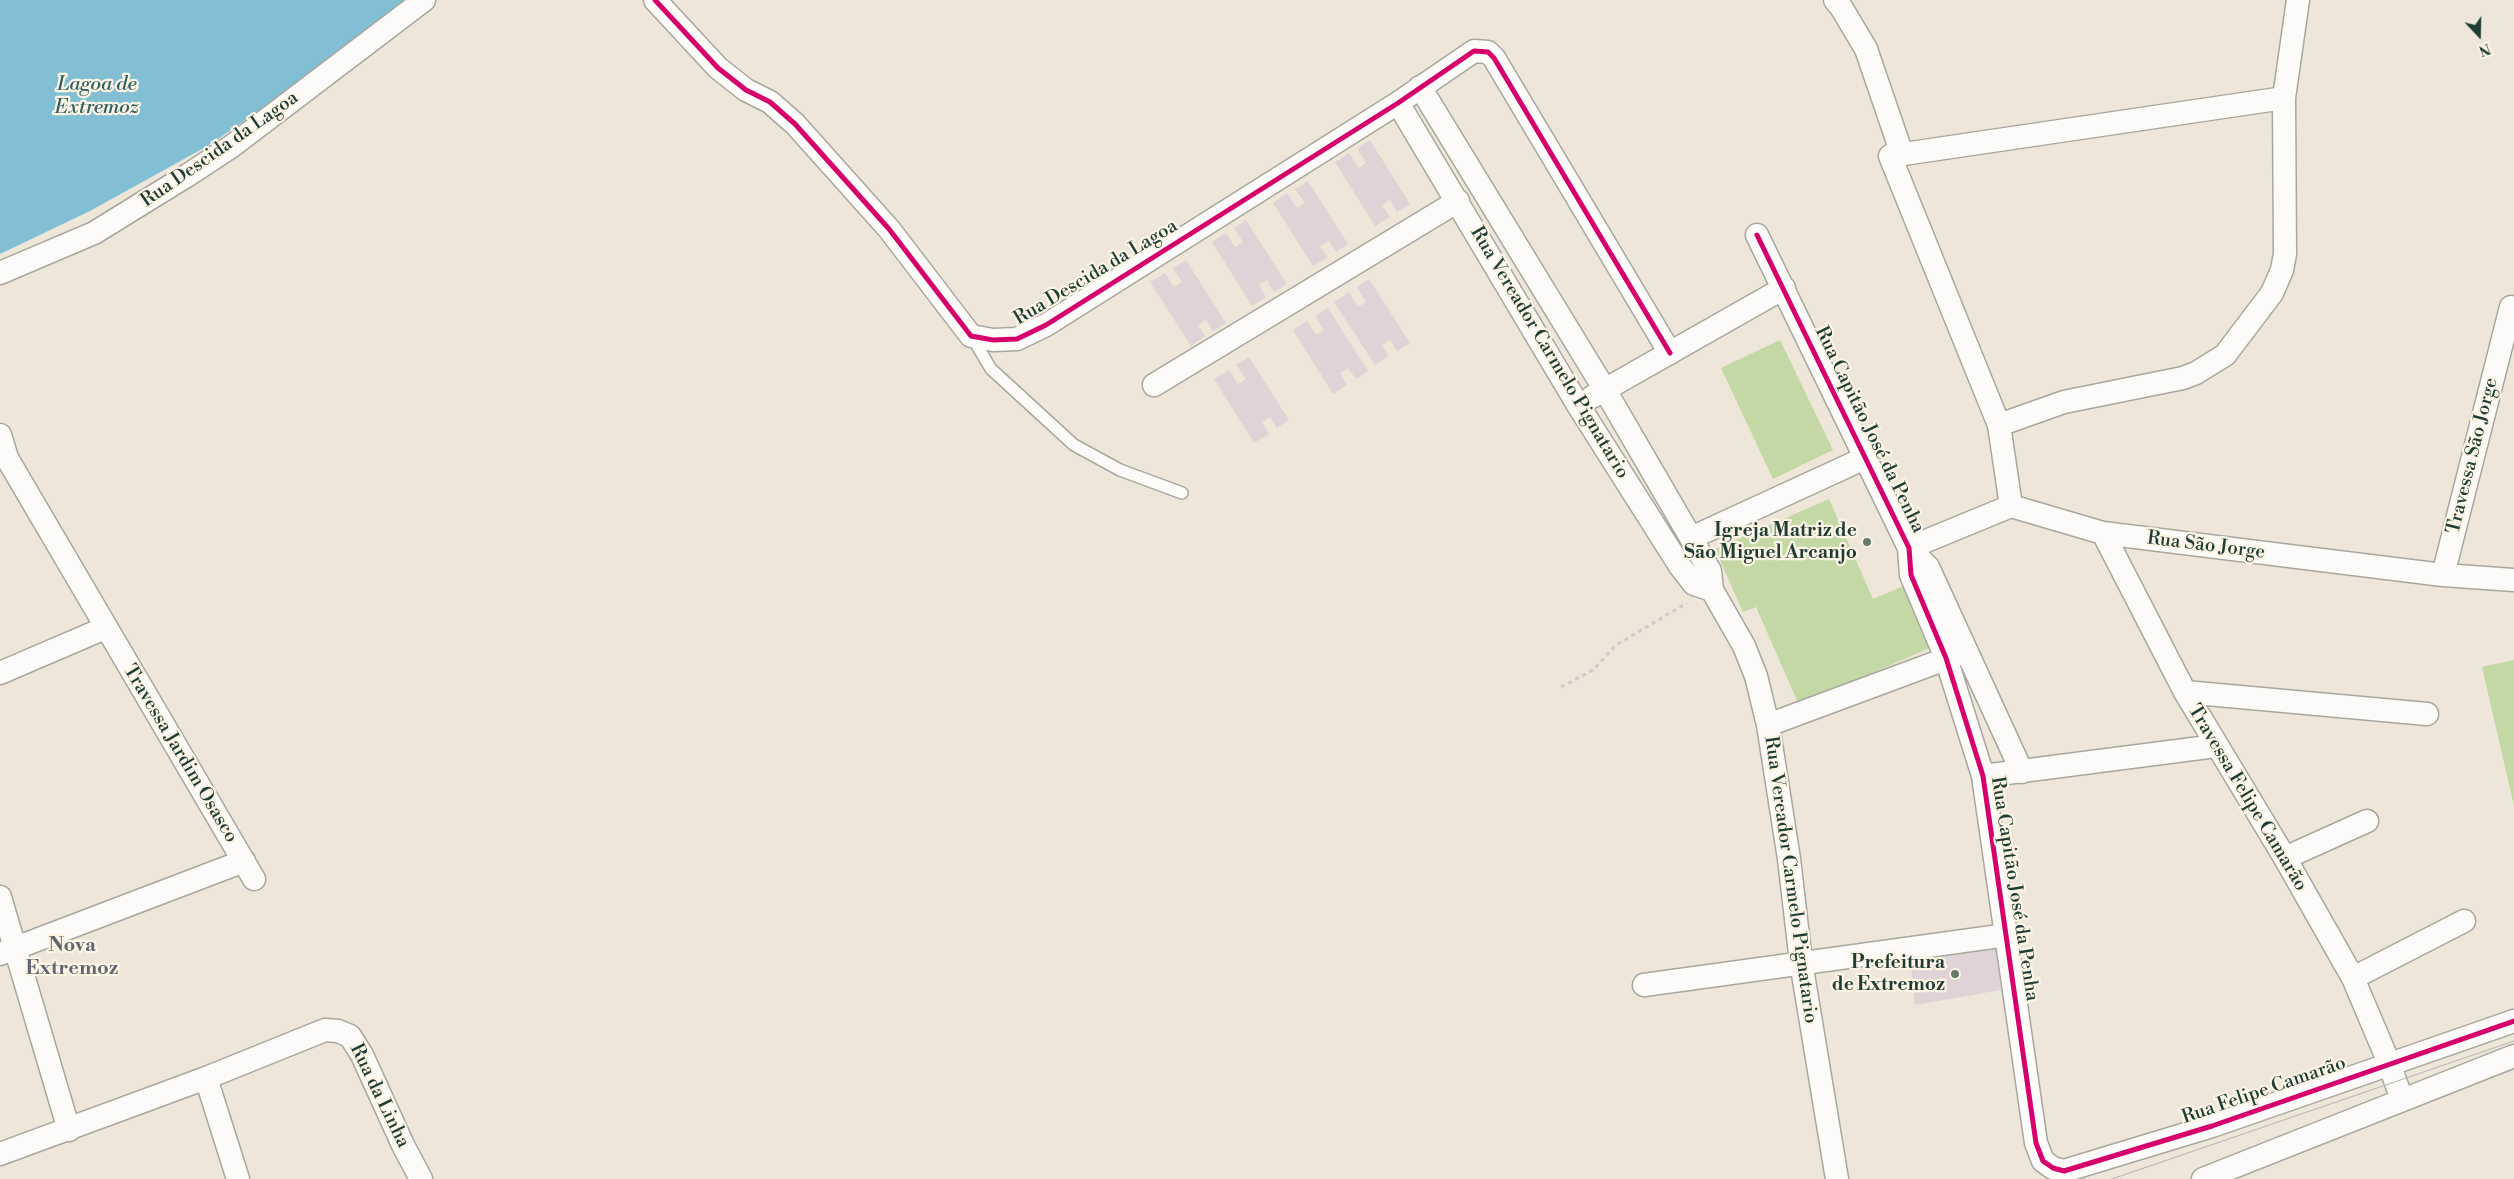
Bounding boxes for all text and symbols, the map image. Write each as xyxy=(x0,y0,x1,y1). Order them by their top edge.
north arrow xyxy=(2454,10,2504,60)
text: N xyxy=(2476,39,2493,59)
water label: Lagoa de Extremoz xyxy=(55,73,139,120)
street label: Rua Descida da Lagoa xyxy=(137,87,303,213)
street label: Rua Descida da Lagoa xyxy=(1010,215,1182,331)
street label: Rua Vereador Carmelo Pignatario xyxy=(1465,223,1633,483)
street label: Rua Capitão José da Penha xyxy=(1809,323,1929,537)
street label: Travessa São Jorge xyxy=(2443,375,2503,537)
place label: Igreja Matriz de São Miguel Arcanjo xyxy=(1684,520,1857,564)
street label: Rua São Jorge xyxy=(2146,527,2266,565)
marker: Igreja Matriz de São Miguel Arcanjo xyxy=(1861,536,1873,548)
street label: Travessa Jardim Osasco xyxy=(118,661,242,847)
street label: Travessa Felipe Camarão xyxy=(2182,701,2312,895)
street label: Rua Vereador Carmelo Pignatario xyxy=(1759,735,1821,1025)
street label: Rua Capitão José da Penha xyxy=(1985,775,2043,1003)
district label: Nova Extremoz xyxy=(26,934,118,981)
place label: Prefeitura de Extremoz xyxy=(1832,952,1945,996)
marker: Prefeitura de Extremoz xyxy=(1949,968,1961,980)
street label: Rua da Linha xyxy=(344,1040,414,1152)
street label: Rua Felipe Camarão xyxy=(2179,1052,2349,1130)

